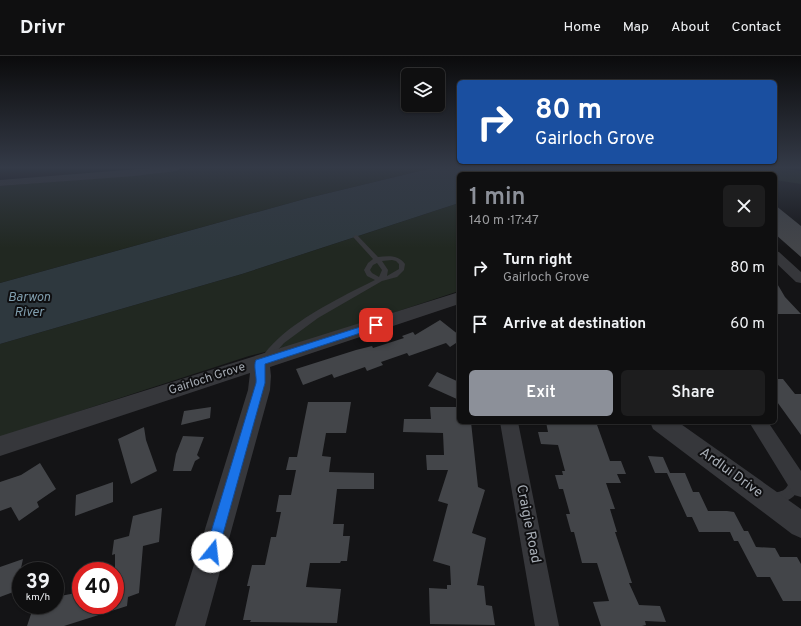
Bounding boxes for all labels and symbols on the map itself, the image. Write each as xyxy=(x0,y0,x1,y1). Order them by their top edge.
water label: Barwon River xyxy=(8,290,50,321)
pin xyxy=(359,308,393,342)
street label: Gairloch Grove xyxy=(167,359,247,399)
street label: Ardlui Drive xyxy=(696,444,766,502)
street label: Craigie Road xyxy=(512,483,544,565)
position arrow xyxy=(191,531,233,573)
speed limit sign: 40 xyxy=(72,562,124,614)

